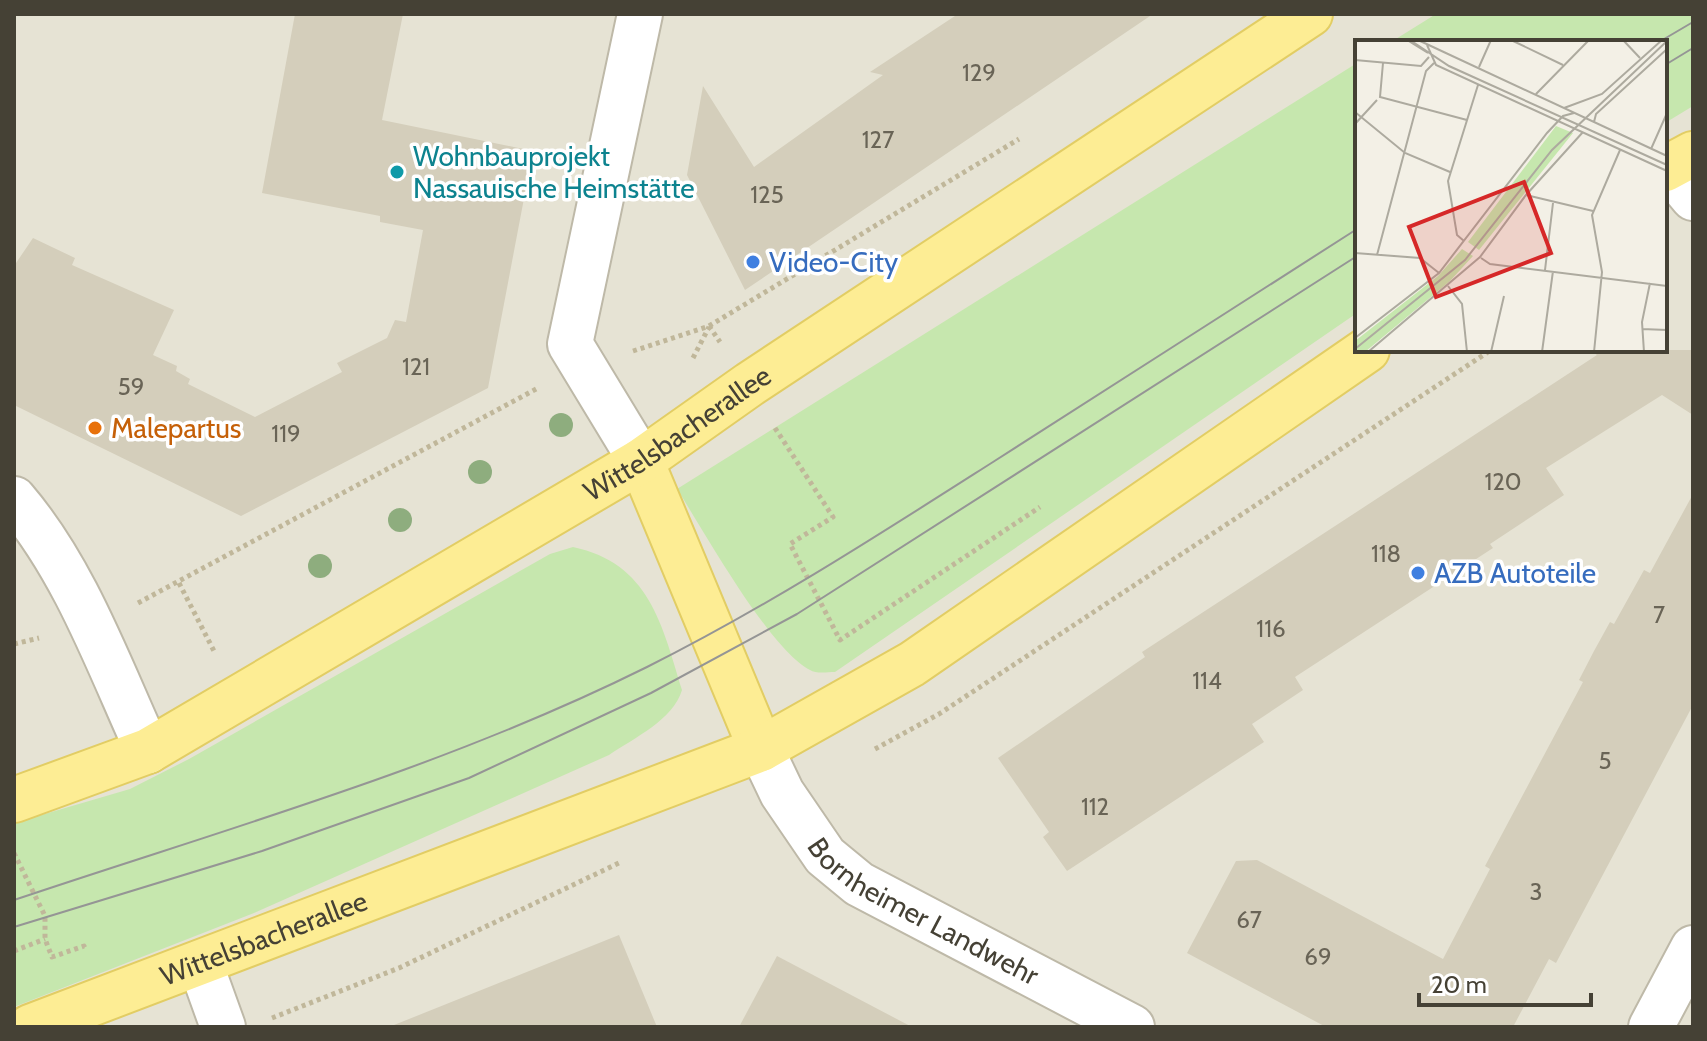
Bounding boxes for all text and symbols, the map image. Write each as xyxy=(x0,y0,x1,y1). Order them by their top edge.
inset map xyxy=(1355,40,1667,352)
house number: 129 xyxy=(962,58,996,87)
house number: 127 xyxy=(862,125,894,154)
place label: Wohnbauprojekt Nassauische Heimstätte xyxy=(413,139,695,205)
marker: Wohnbauprojekt Nassauische Heimstätte xyxy=(388,163,406,181)
house number: 125 xyxy=(750,180,784,209)
place label: Video-City xyxy=(769,245,898,279)
marker: Video-City xyxy=(744,253,762,271)
house number: 121 xyxy=(402,352,430,381)
street label: Wittelsbacherallee xyxy=(577,358,777,508)
house number: 59 xyxy=(118,372,144,401)
place label: Malepartus xyxy=(111,411,241,445)
marker: Malepartus xyxy=(86,419,104,437)
house number: 119 xyxy=(271,419,301,448)
house number: 120 xyxy=(1484,467,1522,496)
house number: 118 xyxy=(1371,539,1401,568)
place label: AZB Autoteile xyxy=(1434,556,1596,590)
marker: AZB Autoteile xyxy=(1409,564,1427,582)
house number: 7 xyxy=(1653,600,1665,629)
house number: 116 xyxy=(1256,614,1286,643)
house number: 114 xyxy=(1192,666,1222,695)
house number: 5 xyxy=(1599,746,1611,775)
house number: 112 xyxy=(1081,792,1109,821)
street label: Bornheimer Landwehr xyxy=(800,831,1045,992)
house number: 3 xyxy=(1530,877,1542,906)
street label: Wittelsbacherallee xyxy=(155,883,372,993)
house number: 67 xyxy=(1236,905,1262,934)
house number: 69 xyxy=(1304,942,1332,971)
scale bar xyxy=(1419,957,1591,1007)
text: 20 m xyxy=(1431,970,1487,999)

